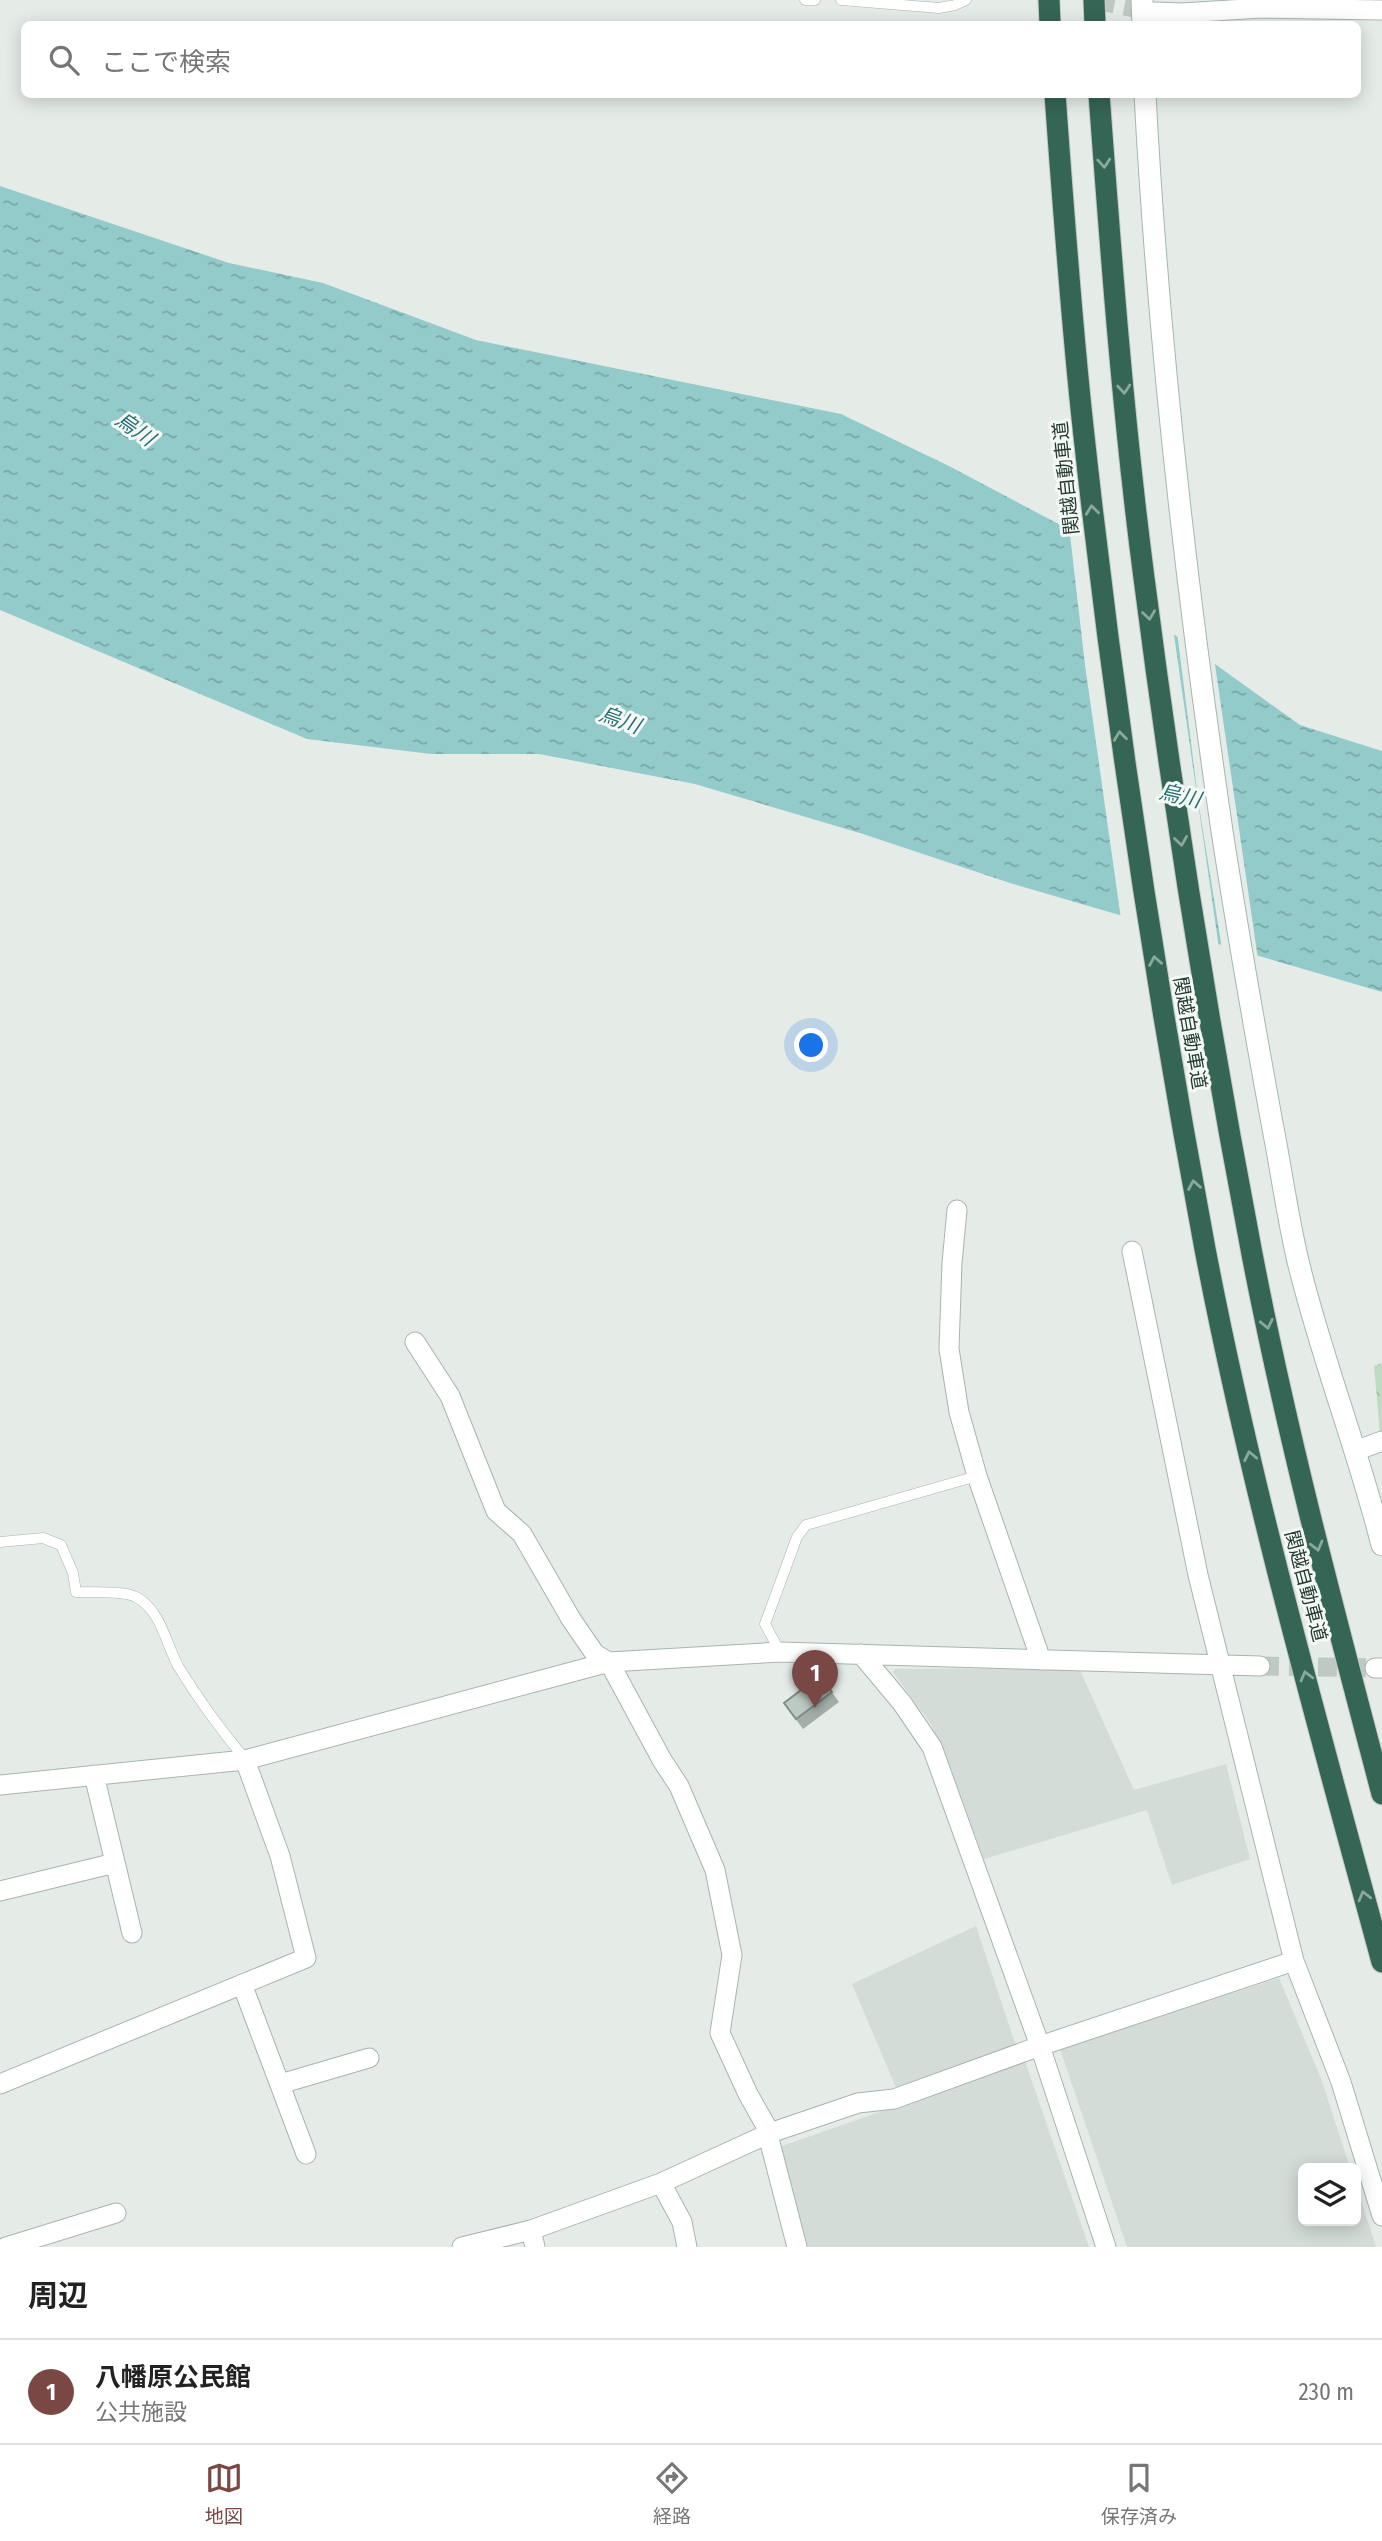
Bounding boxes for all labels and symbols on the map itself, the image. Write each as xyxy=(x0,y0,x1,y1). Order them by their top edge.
one-way arrow xyxy=(1096,157,1111,168)
one-way arrow xyxy=(1116,384,1131,395)
water label: 烏川 xyxy=(110,406,161,453)
street label: 関越自動車道 xyxy=(1049,420,1083,536)
one-way arrow xyxy=(1085,505,1100,516)
one-way arrow xyxy=(1141,609,1156,621)
water label: 烏川 xyxy=(596,701,646,740)
one-way arrow xyxy=(1113,730,1128,742)
water label: 烏川 xyxy=(1157,779,1205,814)
one-way arrow xyxy=(1173,835,1188,846)
one-way arrow xyxy=(1148,955,1163,967)
street label: 関越自動車道 xyxy=(1169,975,1211,1091)
your location xyxy=(794,1028,828,1062)
one-way arrow xyxy=(1187,1179,1202,1191)
one-way arrow xyxy=(1259,1318,1274,1330)
one-way arrow xyxy=(1244,1450,1259,1462)
street label: 関越自動車道 xyxy=(1280,1528,1332,1644)
one-way arrow xyxy=(1309,1539,1323,1551)
pin: 1 xyxy=(792,1650,838,1708)
one-way arrow xyxy=(1300,1671,1314,1683)
one-way arrow xyxy=(1358,1890,1372,1902)

